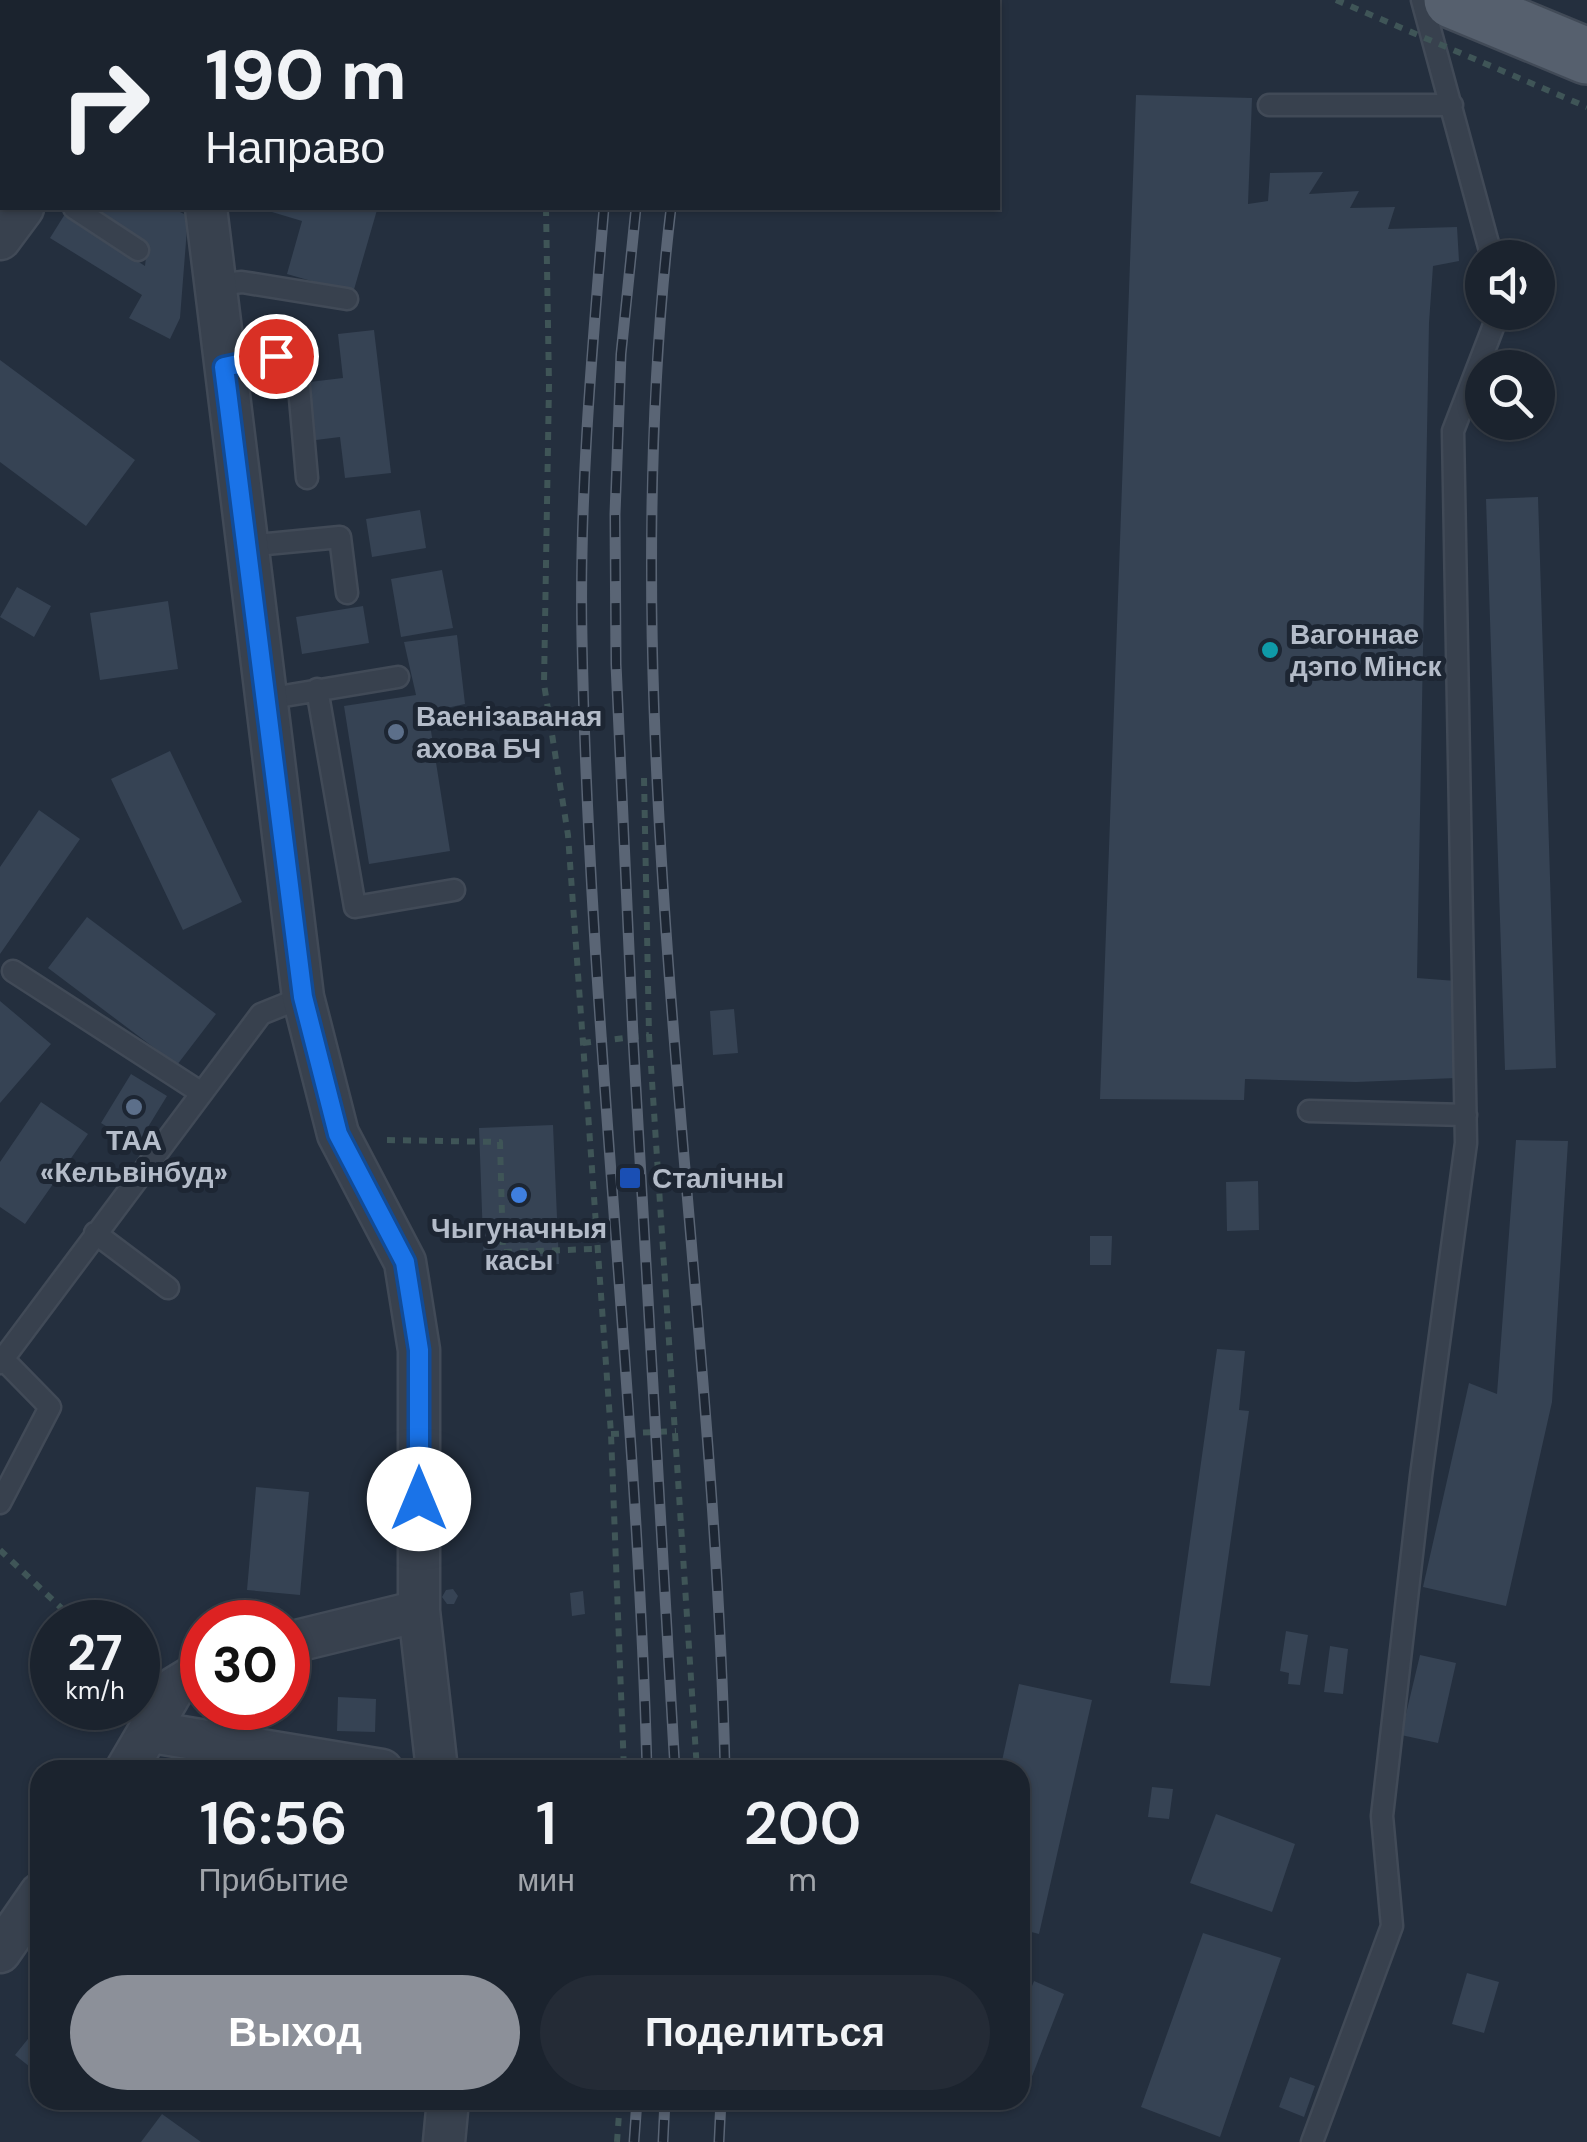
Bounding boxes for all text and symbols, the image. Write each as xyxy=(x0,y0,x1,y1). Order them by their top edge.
text: 190 m xyxy=(205,30,407,121)
icon: right xyxy=(40,40,170,170)
text: Направо xyxy=(205,118,385,177)
map controls xyxy=(1465,240,1555,440)
button: sound xyxy=(1465,240,1555,330)
pin xyxy=(234,314,319,399)
icon: arrive xyxy=(249,329,304,384)
button: search xyxy=(1465,350,1555,440)
place label: Вагоннае дэпо Мінск xyxy=(1290,616,1442,685)
marker: Вагоннае дэпо Мінск xyxy=(1259,639,1281,661)
place label: Ваенізаваная ахова БЧ xyxy=(416,698,602,767)
marker: Ваенізаваная ахова БЧ xyxy=(385,721,407,743)
marker: ТАА «Кельвінбуд» xyxy=(123,1096,145,1118)
place label: ТАА «Кельвінбуд» xyxy=(40,1122,228,1191)
place label: Сталічны xyxy=(652,1160,784,1197)
marker: Сталічны xyxy=(617,1165,643,1191)
marker: Чыгуначныя касы xyxy=(508,1184,530,1206)
place label: Чыгуначныя касы xyxy=(431,1210,607,1279)
position arrow xyxy=(367,1447,471,1551)
speed limit sign: 30 xyxy=(180,1600,310,1730)
text: 27 xyxy=(67,1620,123,1686)
text: km/h xyxy=(65,1674,125,1707)
text: 16:56 xyxy=(200,1784,348,1863)
text: 1 xyxy=(536,1784,557,1863)
text: 200 xyxy=(743,1784,861,1863)
text: Прибытие xyxy=(199,1859,349,1901)
text: мин xyxy=(517,1859,575,1901)
text: m xyxy=(788,1859,817,1901)
button: Выход xyxy=(70,1975,520,2090)
button: Поделиться xyxy=(540,1975,990,2090)

